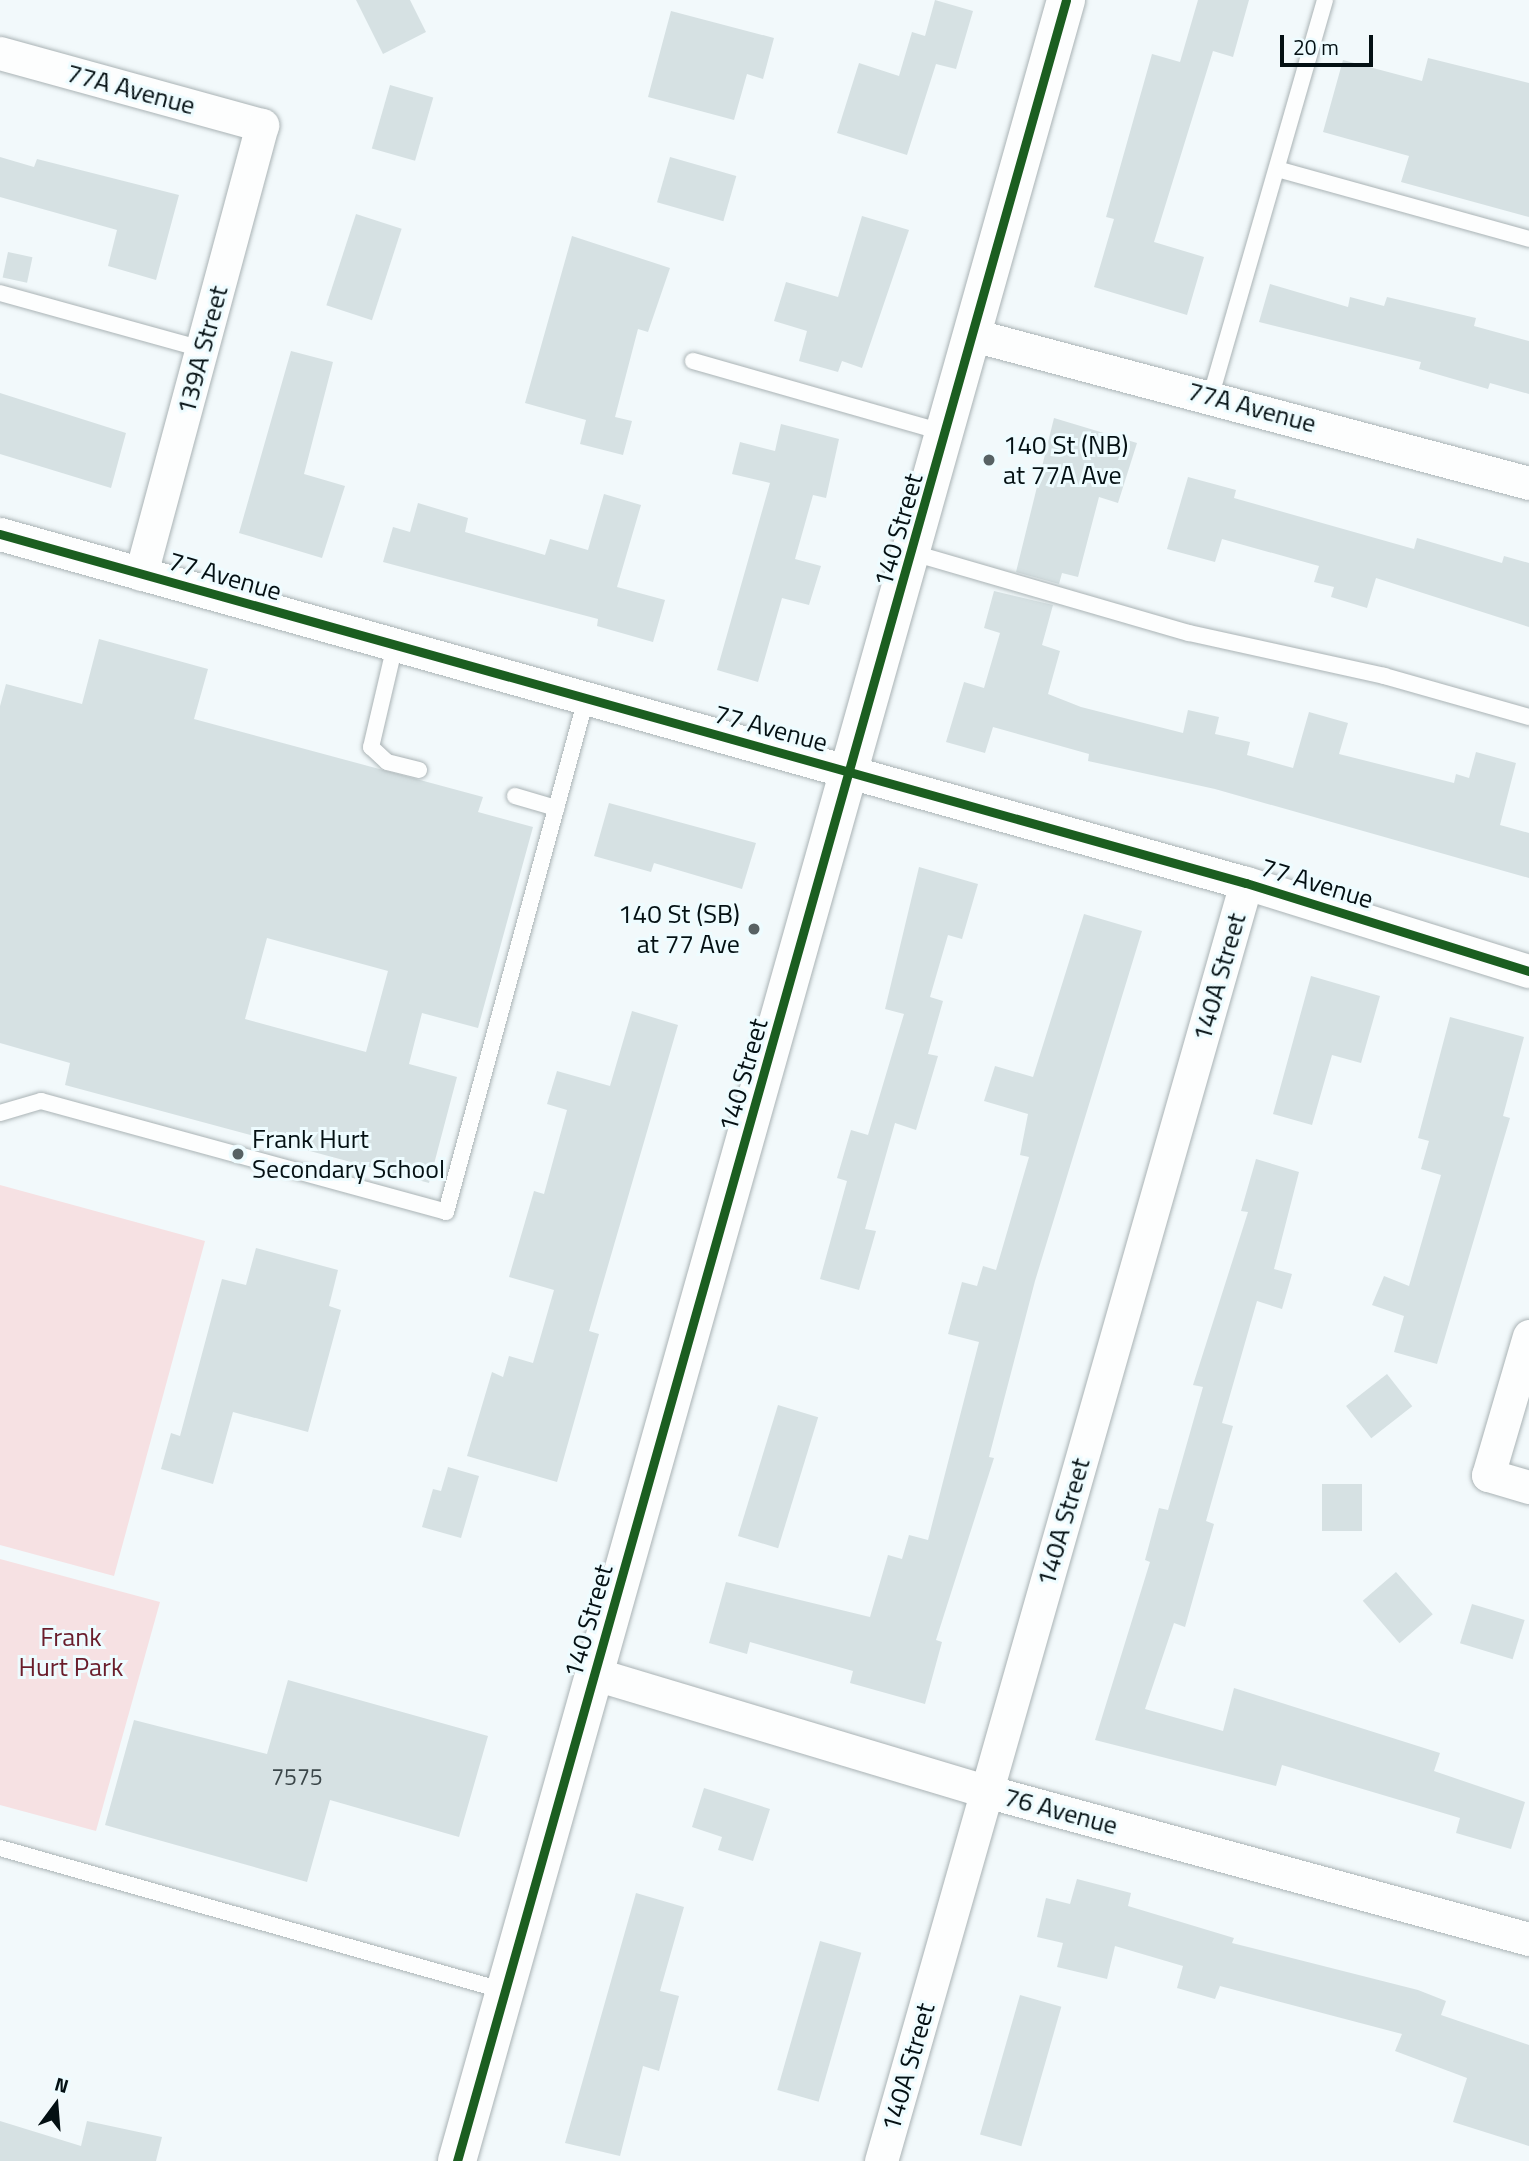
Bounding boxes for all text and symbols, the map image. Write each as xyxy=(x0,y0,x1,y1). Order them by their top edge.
scale bar xyxy=(1284,21,1377,65)
text: 20 m xyxy=(1293,31,1339,63)
street label: 77A Avenue xyxy=(63,57,199,121)
street label: 139A Street xyxy=(170,282,234,418)
street label: 77A Avenue xyxy=(1184,375,1320,439)
place label: 140 St (NB) at 77A Ave xyxy=(1003,429,1128,490)
marker: 140 St (NB) at 77A Ave xyxy=(981,452,997,468)
street label: 140 Street xyxy=(867,470,929,590)
street label: 77 Avenue xyxy=(165,545,285,607)
street label: 77 Avenue xyxy=(711,698,831,758)
street label: 77 Avenue xyxy=(1257,851,1377,915)
place label: 140 St (SB) at 77 Ave xyxy=(618,898,740,960)
street label: 140A Street xyxy=(1186,909,1252,1045)
marker: 140 St (SB) at 77 Ave xyxy=(746,921,762,937)
street label: 140 Street xyxy=(712,1015,774,1135)
place label: Frank Hurt Secondary School xyxy=(252,1123,445,1184)
marker: Frank Hurt Secondary School xyxy=(230,1146,246,1162)
street label: 140A Street xyxy=(1030,1454,1096,1590)
street label: 140 Street xyxy=(557,1561,619,1681)
park label: Frank Hurt Park xyxy=(19,1621,123,1682)
house number: 7575 xyxy=(271,1763,323,1791)
street label: 76 Avenue xyxy=(1001,1781,1121,1841)
street label: 140A Street xyxy=(875,1999,941,2135)
text: N xyxy=(52,2069,72,2100)
north arrow xyxy=(21,2070,91,2140)

